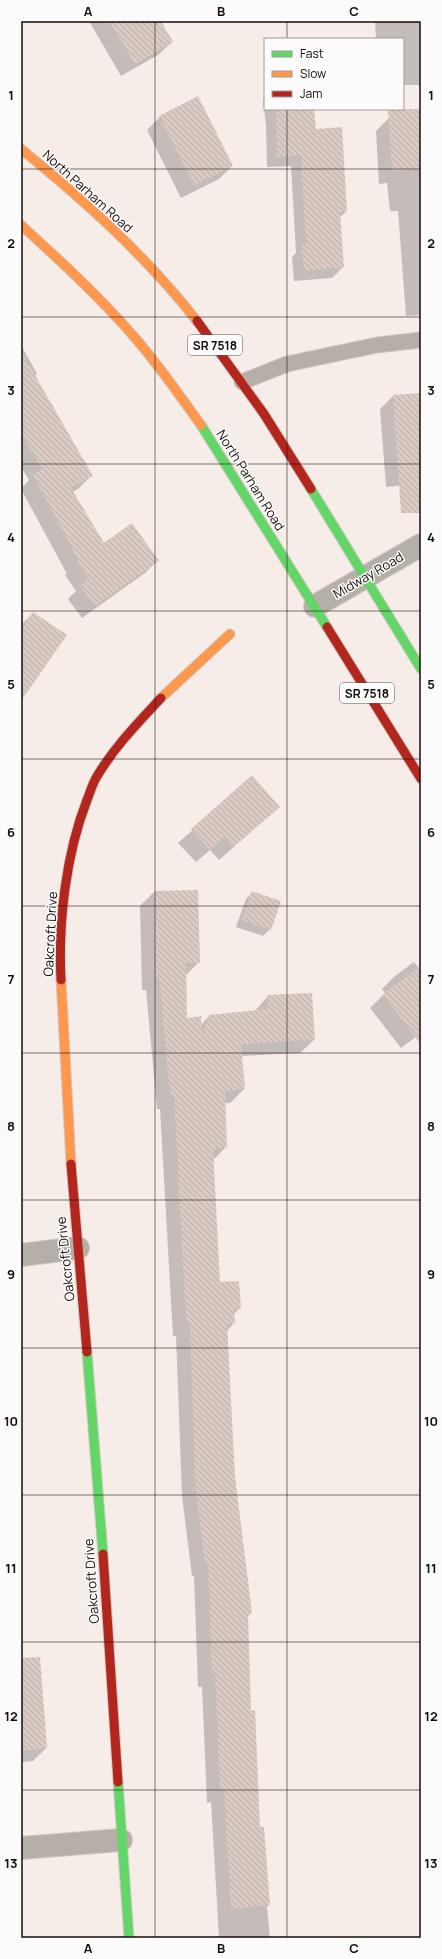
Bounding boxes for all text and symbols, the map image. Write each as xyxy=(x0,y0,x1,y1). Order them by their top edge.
text: A xyxy=(84,2,93,20)
text: B xyxy=(217,2,225,20)
text: C xyxy=(349,2,359,20)
legend xyxy=(264,38,404,110)
text: Fast xyxy=(300,45,324,62)
text: Slow xyxy=(300,65,326,82)
text: Jam xyxy=(300,85,322,102)
text: 1 xyxy=(8,86,14,104)
text: 1 xyxy=(428,86,434,104)
street label: North Parham Road xyxy=(39,146,137,236)
text: 2 xyxy=(7,234,15,252)
text: 2 xyxy=(427,234,435,252)
road number: SR 7518 xyxy=(188,335,242,355)
text: 3 xyxy=(7,381,15,399)
text: 3 xyxy=(427,381,435,399)
street label: North Parham Road xyxy=(213,426,289,534)
text: 4 xyxy=(7,528,15,546)
text: 4 xyxy=(427,528,435,546)
street label: Midway Road xyxy=(330,548,406,602)
text: 5 xyxy=(7,675,15,693)
text: 5 xyxy=(427,675,435,693)
road number: SR 7518 xyxy=(340,683,394,703)
text: 6 xyxy=(7,823,15,841)
text: 6 xyxy=(427,823,435,841)
street label: Oakcroft Drive xyxy=(39,891,61,977)
text: 7 xyxy=(8,970,15,988)
text: 7 xyxy=(428,970,435,988)
text: 8 xyxy=(7,1117,15,1135)
text: 8 xyxy=(427,1117,435,1135)
street label: Oakcroft Drive xyxy=(52,1215,78,1302)
text: 9 xyxy=(7,1265,15,1283)
text: 9 xyxy=(427,1265,435,1283)
text: 10 xyxy=(4,1412,18,1430)
text: 10 xyxy=(424,1412,438,1430)
street label: Oakcroft Drive xyxy=(79,1537,103,1624)
text: 11 xyxy=(5,1559,17,1577)
text: 11 xyxy=(425,1559,437,1577)
text: 12 xyxy=(4,1707,18,1725)
text: 12 xyxy=(424,1707,438,1725)
text: 13 xyxy=(4,1854,18,1872)
text: 13 xyxy=(424,1854,438,1872)
text: A xyxy=(84,1939,93,1957)
text: B xyxy=(217,1939,225,1957)
text: C xyxy=(349,1939,359,1957)

